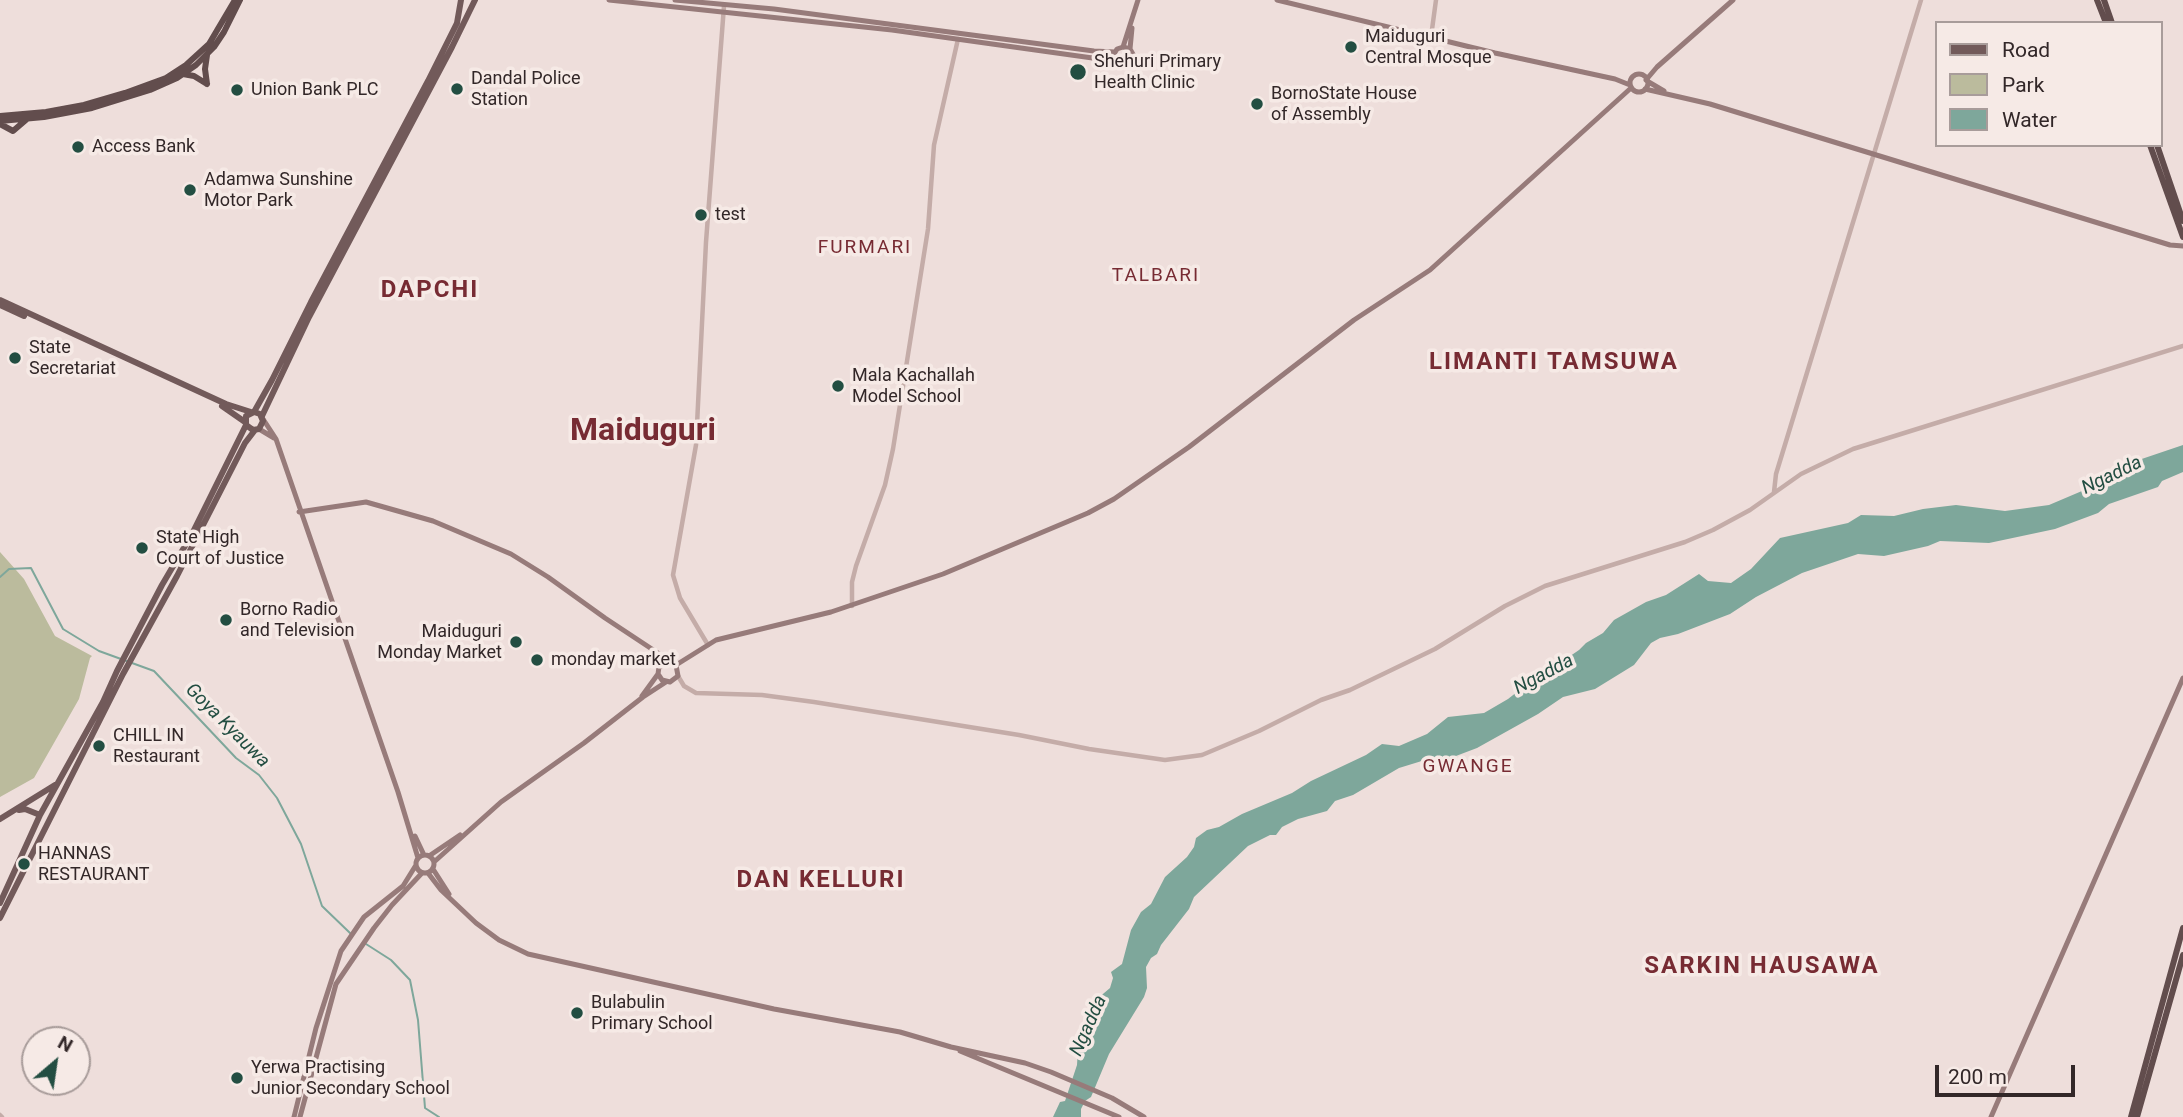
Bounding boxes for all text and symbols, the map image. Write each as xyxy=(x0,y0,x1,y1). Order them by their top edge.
legend xyxy=(1934,21,2162,147)
place label: Maiduguri Central Mosque xyxy=(1365,26,1491,68)
text: Road xyxy=(2002,38,2050,62)
marker: Maiduguri Central Mosque xyxy=(1343,39,1359,55)
place label: Shehuri Primary Health Clinic xyxy=(1094,51,1221,94)
marker: Shehuri Primary Health Clinic xyxy=(1068,62,1088,82)
place label: Dandal Police Station xyxy=(471,68,581,110)
text: Park xyxy=(2002,73,2044,97)
place label: Union Bank PLC xyxy=(251,79,378,101)
marker: Dandal Police Station xyxy=(449,81,465,97)
marker: Union Bank PLC xyxy=(229,82,245,98)
place label: BornoState House of Assembly xyxy=(1271,83,1417,126)
marker: BornoState House of Assembly xyxy=(1249,96,1265,112)
text: Water xyxy=(2002,108,2057,132)
place label: Access Bank xyxy=(92,136,195,158)
marker: Access Bank xyxy=(70,139,86,155)
place label: Adamwa Sunshine Motor Park xyxy=(204,169,353,212)
marker: Adamwa Sunshine Motor Park xyxy=(182,182,198,198)
place label: test xyxy=(715,204,746,226)
marker: test xyxy=(693,207,709,223)
district label: FURMARI xyxy=(819,237,911,259)
district label: TALBARI xyxy=(1113,265,1199,287)
district label: DAPCHI xyxy=(381,277,479,305)
place label: State Secretariat xyxy=(29,337,116,380)
district label: LIMANTI TAMSUWA xyxy=(1431,349,1677,377)
marker: State Secretariat xyxy=(7,350,23,366)
place label: Mala Kachallah Model School xyxy=(852,365,975,408)
marker: Mala Kachallah Model School xyxy=(830,378,846,394)
district label: Maiduguri xyxy=(570,413,716,451)
water label: Ngadda xyxy=(2078,452,2146,500)
place label: State High Court of Justice xyxy=(156,527,284,570)
marker: State High Court of Justice xyxy=(134,540,150,556)
place label: Borno Radio and Television xyxy=(240,599,355,642)
marker: Borno Radio and Television xyxy=(218,612,234,628)
place label: Maiduguri Monday Market xyxy=(377,621,502,664)
marker: Maiduguri Monday Market xyxy=(508,634,524,650)
place label: monday market xyxy=(551,649,676,671)
water label: Ngadda xyxy=(1510,650,1578,700)
marker: monday market xyxy=(529,652,545,668)
water label: Goya Kyauwa xyxy=(180,679,274,773)
place label: CHILL IN Restaurant xyxy=(113,725,200,768)
marker: CHILL IN Restaurant xyxy=(91,738,107,754)
district label: GWANGE xyxy=(1423,756,1513,778)
place label: HANNAS RESTAURANT xyxy=(38,843,149,886)
marker: HANNAS RESTAURANT xyxy=(16,856,32,872)
district label: DAN KELLURI xyxy=(738,867,904,895)
district label: SARKIN HAUSAWA xyxy=(1646,953,1878,981)
place label: Bulabulin Primary School xyxy=(591,992,713,1034)
water label: Ngadda xyxy=(1066,992,1112,1060)
marker: Bulabulin Primary School xyxy=(569,1005,585,1021)
north arrow xyxy=(21,1026,91,1096)
text: N xyxy=(54,1031,77,1057)
scale bar xyxy=(1938,1050,2078,1094)
place label: Yerwa Practising Junior Secondary School xyxy=(251,1057,450,1100)
text: 200 m xyxy=(1948,1065,2007,1089)
marker: Yerwa Practising Junior Secondary School xyxy=(229,1070,245,1086)

